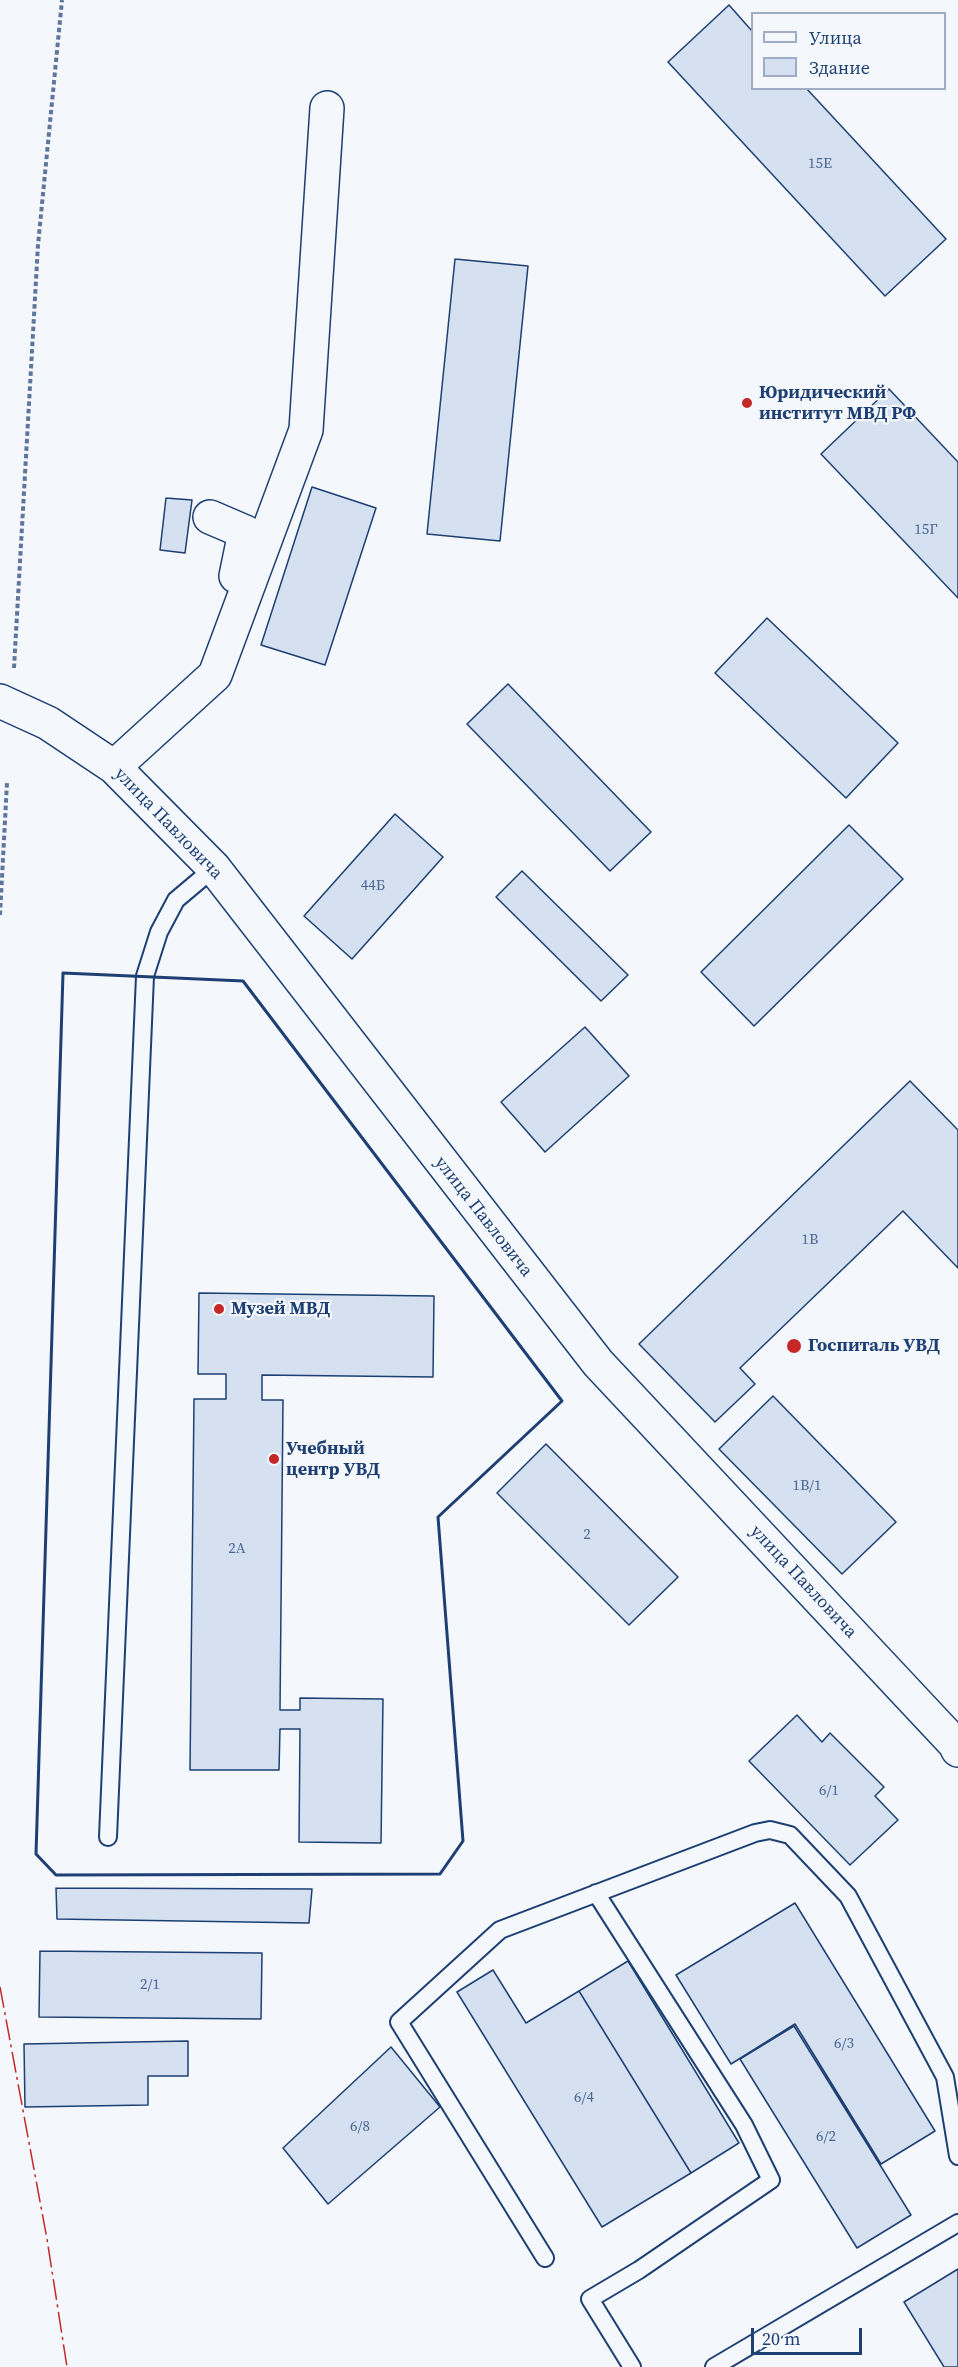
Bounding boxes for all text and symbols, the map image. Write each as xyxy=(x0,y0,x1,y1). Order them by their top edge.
legend xyxy=(751,12,946,90)
text: Улица xyxy=(809,25,862,50)
text: Здание xyxy=(809,55,870,80)
house number: 15Е xyxy=(808,155,832,173)
place label: Юридический институт МВД РФ xyxy=(759,382,916,424)
marker: Юридический институт МВД РФ xyxy=(740,396,754,410)
house number: 15Г xyxy=(914,521,938,539)
street label: улица Павловича xyxy=(109,764,227,884)
house number: 44Б xyxy=(361,877,385,895)
street label: улица Павловича xyxy=(429,1152,537,1282)
house number: 1В xyxy=(802,1231,818,1249)
place label: Музей МВД xyxy=(231,1298,330,1320)
marker: Музей МВД xyxy=(212,1302,226,1316)
place label: Госпиталь УВД xyxy=(808,1335,940,1357)
marker: Госпиталь УВД xyxy=(785,1337,803,1355)
place label: Учебный центр УВД xyxy=(286,1438,380,1480)
marker: Учебный центр УВД xyxy=(267,1452,281,1466)
house number: 1В/1 xyxy=(792,1477,822,1495)
street label: улица Павловича xyxy=(745,1521,861,1643)
house number: 2 xyxy=(583,1526,591,1544)
house number: 2А xyxy=(228,1540,246,1558)
house number: 6/1 xyxy=(819,1782,839,1800)
house number: 2/1 xyxy=(140,1976,160,1994)
house number: 6/3 xyxy=(834,2035,854,2053)
house number: 6/4 xyxy=(574,2089,594,2107)
house number: 6/8 xyxy=(350,2118,370,2136)
house number: 6/2 xyxy=(816,2128,836,2146)
scale bar xyxy=(754,2316,865,2354)
text: 20 m xyxy=(762,2326,800,2351)

